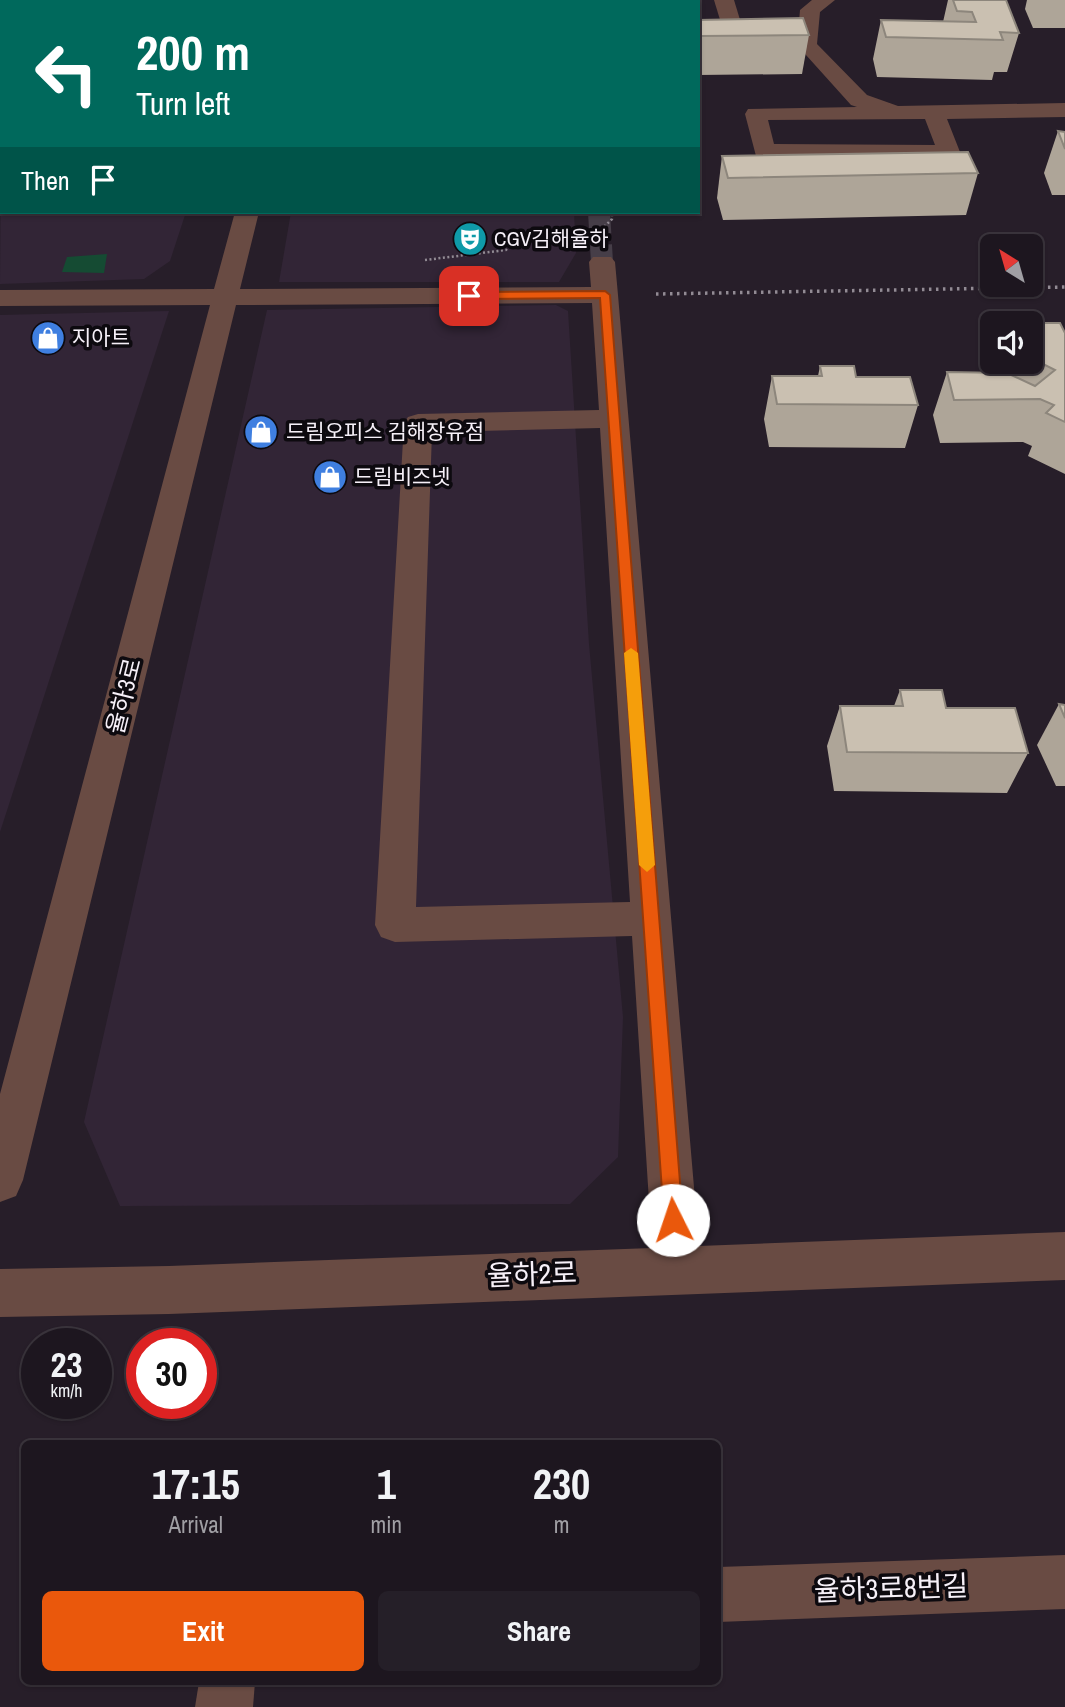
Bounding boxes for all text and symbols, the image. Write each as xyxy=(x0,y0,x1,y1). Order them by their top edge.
text: 200 m xyxy=(136,19,250,85)
icon: left xyxy=(21,28,112,119)
text: Turn left xyxy=(136,82,230,125)
icon: arrive xyxy=(84,161,122,199)
text: Then xyxy=(21,163,70,198)
theatre icon: CGV김해율하 xyxy=(451,220,489,258)
place label: CGV김해율하 xyxy=(494,224,609,253)
north arrow xyxy=(980,234,1043,298)
map controls xyxy=(980,234,1043,374)
pin xyxy=(439,266,499,326)
icon: arrive xyxy=(450,277,488,315)
button: sound xyxy=(980,311,1043,374)
shop icon: 지아트 xyxy=(29,319,67,357)
place label: 지아트 xyxy=(72,323,130,352)
shop icon: 드림오피스 김해장유점 xyxy=(242,413,280,451)
place label: 드림오피스 김해장유점 xyxy=(286,417,484,446)
shop icon: 드림비즈넷 xyxy=(311,458,349,496)
place label: 드림비즈넷 xyxy=(354,462,451,491)
street label: 율하3로 xyxy=(98,654,148,737)
position arrow xyxy=(636,1183,710,1257)
street label: 율하2로 xyxy=(486,1253,578,1295)
speed limit sign: 30 xyxy=(126,1328,217,1419)
text: 23 xyxy=(51,1341,82,1388)
text: km/h xyxy=(51,1378,83,1403)
text: 17:15 xyxy=(152,1456,240,1512)
text: 1 xyxy=(377,1456,396,1512)
text: 230 xyxy=(533,1456,590,1512)
text: Arrival xyxy=(169,1509,223,1540)
text: min xyxy=(371,1509,402,1540)
text: m xyxy=(554,1509,569,1540)
street label: 율하3로8번길 xyxy=(813,1566,969,1610)
button: Exit xyxy=(42,1591,364,1671)
button: Share xyxy=(378,1591,700,1671)

